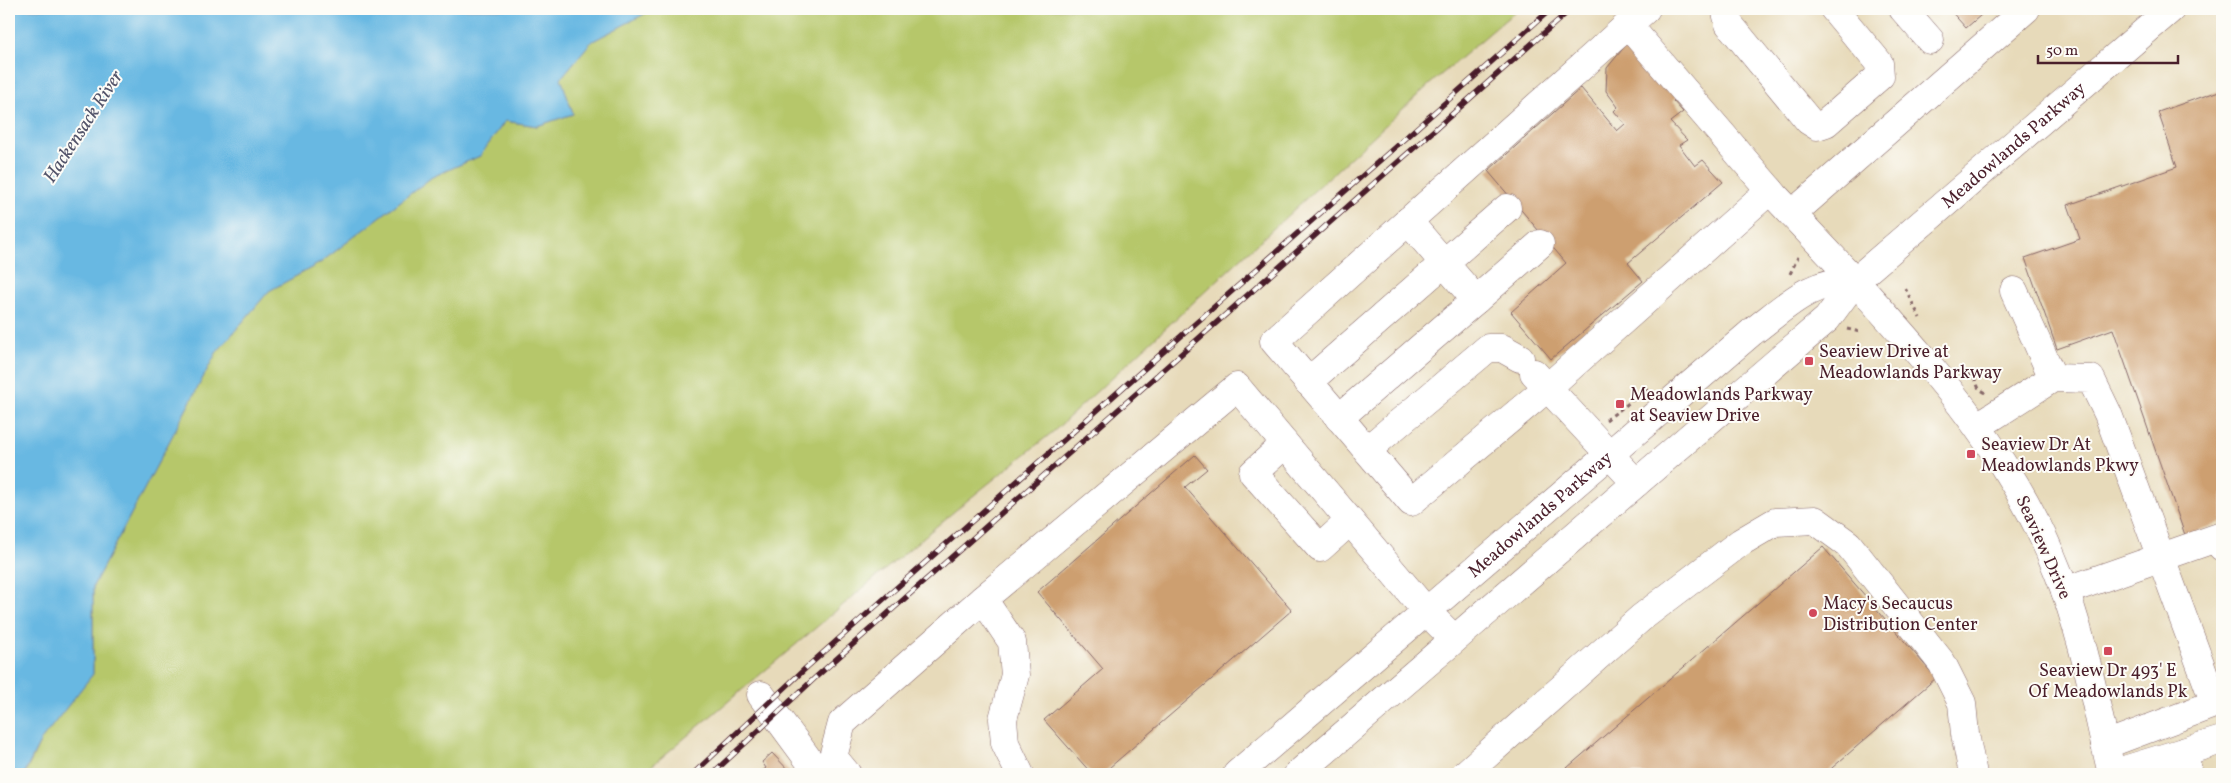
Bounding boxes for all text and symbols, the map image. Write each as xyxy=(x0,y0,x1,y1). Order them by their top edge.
scale bar xyxy=(2038,32,2178,64)
text: 50 m xyxy=(2046,41,2078,62)
water label: Hackensack River xyxy=(38,65,130,188)
street label: Meadowlands Parkway xyxy=(1937,77,2092,215)
place label: Seaview Drive at Meadowlands Parkway xyxy=(1819,340,2002,386)
marker: Seaview Drive at Meadowlands Parkway xyxy=(1803,355,1815,367)
place label: Meadowlands Parkway at Seaview Drive xyxy=(1630,383,1813,429)
marker: Meadowlands Parkway at Seaview Drive xyxy=(1614,398,1626,410)
place label: Seaview Dr At Meadowlands Pkwy xyxy=(1981,433,2139,479)
street label: Meadowlands Parkway xyxy=(1463,446,1618,584)
marker: Seaview Dr At Meadowlands Pkwy xyxy=(1965,448,1977,460)
street label: Seaview Drive xyxy=(2009,492,2077,603)
place label: Macy's Secaucus Distribution Center xyxy=(1823,592,1978,638)
marker: Macy's Secaucus Distribution Center xyxy=(1807,607,1819,619)
marker: Seaview Dr 493' E Of Meadowlands Pk xyxy=(2102,645,2114,657)
place label: Seaview Dr 493' E Of Meadowlands Pk xyxy=(2029,659,2188,705)

